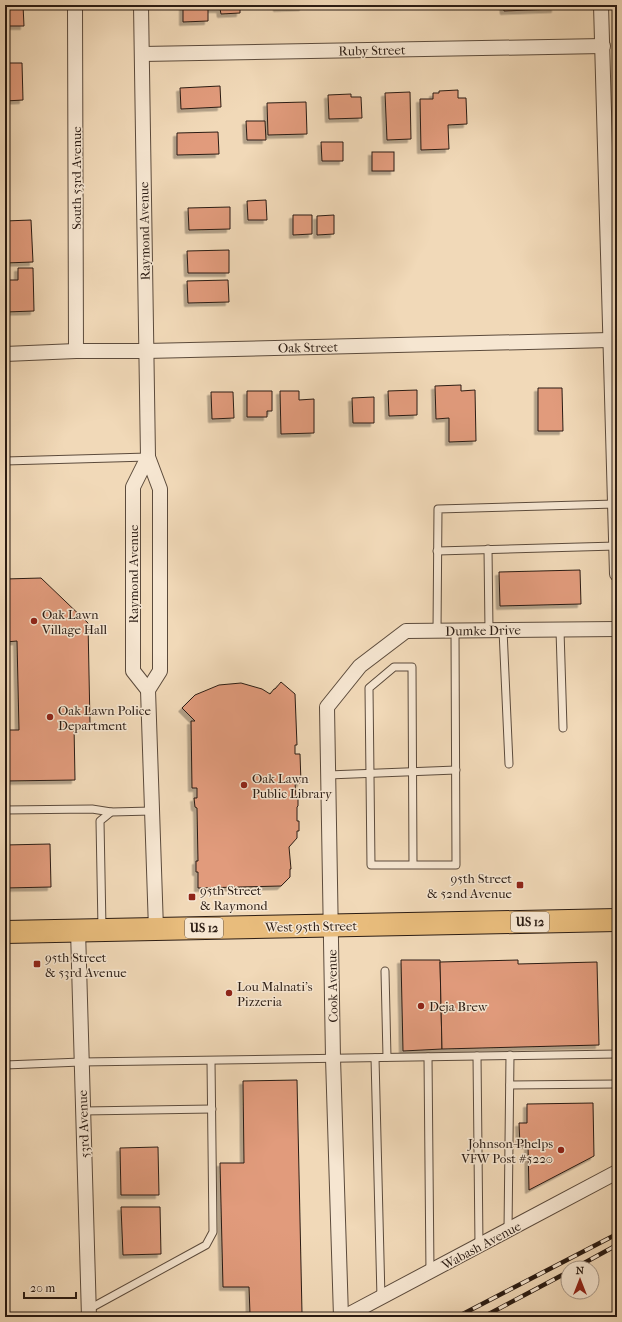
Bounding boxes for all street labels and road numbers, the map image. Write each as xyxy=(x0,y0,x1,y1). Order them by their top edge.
street label: Ruby Street xyxy=(338,42,406,59)
street label: South 53rd Avenue xyxy=(69,126,84,230)
street label: Raymond Avenue xyxy=(136,181,153,281)
street label: Oak Street xyxy=(278,339,339,356)
street label: Raymond Avenue xyxy=(126,524,141,623)
street label: Dumke Drive xyxy=(445,622,521,639)
road number: US 12 xyxy=(511,912,549,932)
road number: US 12 xyxy=(185,918,223,938)
street label: West 95th Street xyxy=(264,918,358,935)
street label: Cook Avenue xyxy=(324,949,341,1023)
street label: 53rd Avenue xyxy=(75,1089,92,1158)
street label: Wabash Avenue xyxy=(438,1218,524,1273)

